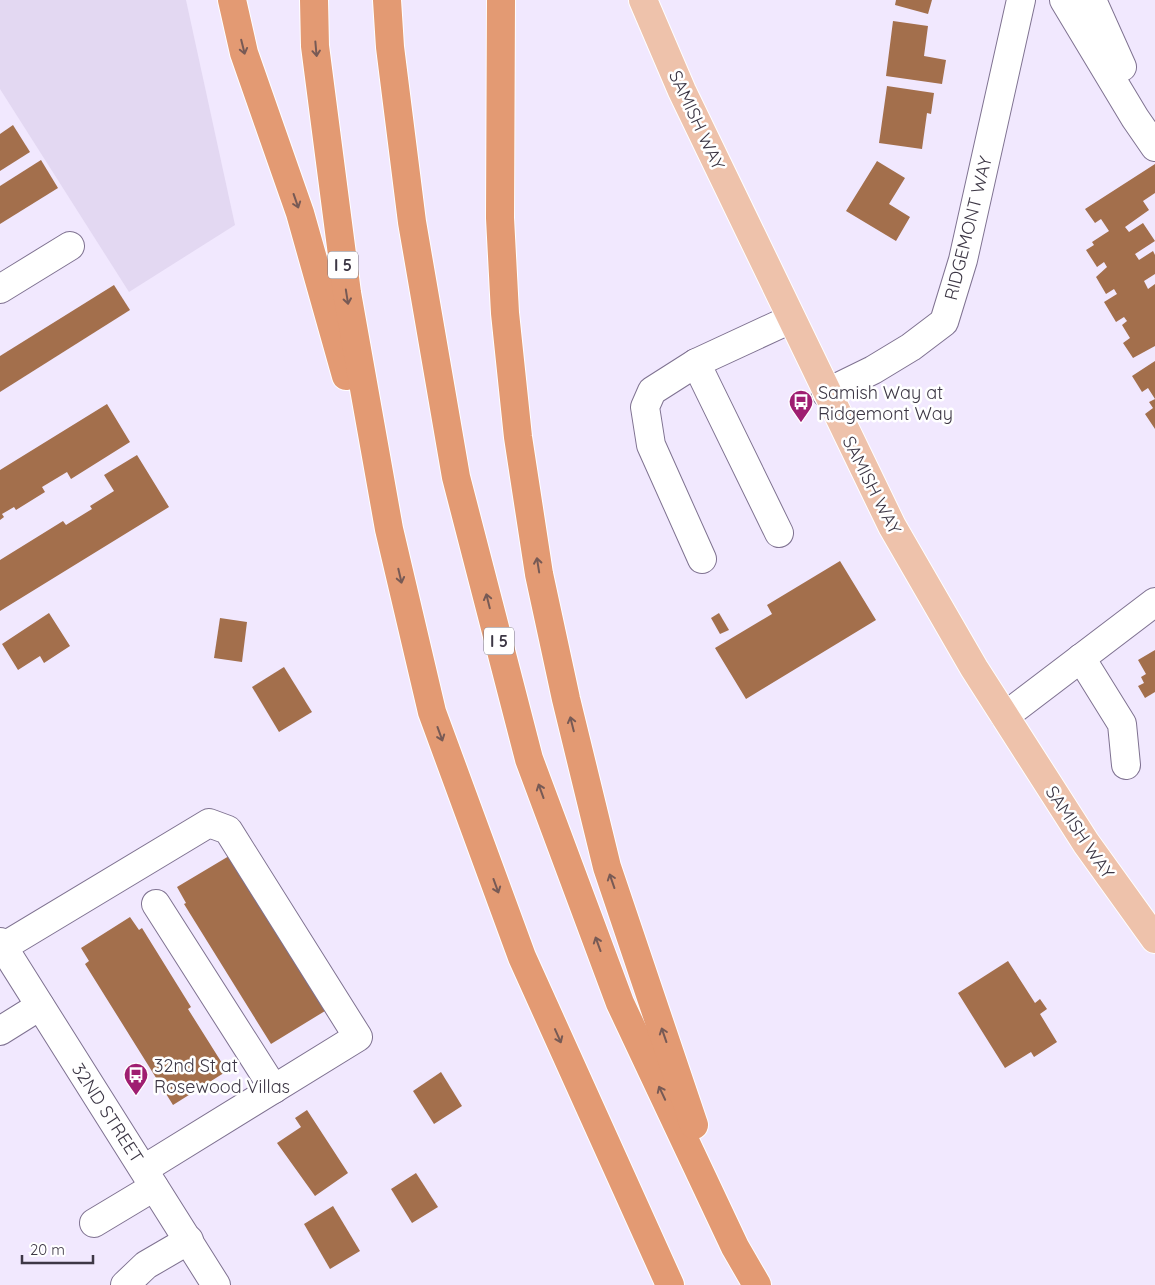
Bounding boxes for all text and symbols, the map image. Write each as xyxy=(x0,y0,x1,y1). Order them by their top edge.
one-way arrow xyxy=(239,39,248,55)
one-way arrow xyxy=(311,40,321,56)
street label: SAMISH WAY xyxy=(664,67,730,173)
street label: RIDGEMONT WAY xyxy=(939,154,997,302)
one-way arrow xyxy=(291,193,301,209)
road number: I 5 xyxy=(328,252,358,278)
one-way arrow xyxy=(343,288,353,304)
place label: Samish Way at Ridgemont Way xyxy=(818,381,953,425)
bus stop icon: Samish Way at Ridgemont Way xyxy=(788,389,814,423)
street label: SAMISH WAY xyxy=(837,432,907,538)
one-way arrow xyxy=(532,557,542,573)
one-way arrow xyxy=(396,568,405,584)
one-way arrow xyxy=(483,594,492,610)
road number: I 5 xyxy=(484,627,514,654)
one-way arrow xyxy=(567,716,576,732)
one-way arrow xyxy=(436,725,445,741)
street label: SAMISH WAY xyxy=(1041,781,1119,883)
one-way arrow xyxy=(536,784,545,800)
one-way arrow xyxy=(606,874,616,890)
one-way arrow xyxy=(492,878,501,893)
one-way arrow xyxy=(592,936,601,951)
one-way arrow xyxy=(553,1028,563,1043)
one-way arrow xyxy=(658,1028,668,1044)
place label: 32nd St at Rosewood Villas xyxy=(154,1054,290,1098)
street label: 32ND STREET xyxy=(67,1059,149,1167)
bus stop icon: 32nd St at Rosewood Villas xyxy=(123,1062,149,1096)
one-way arrow xyxy=(657,1085,667,1100)
scale bar xyxy=(22,1232,94,1264)
text: 20 m xyxy=(30,1240,65,1259)

